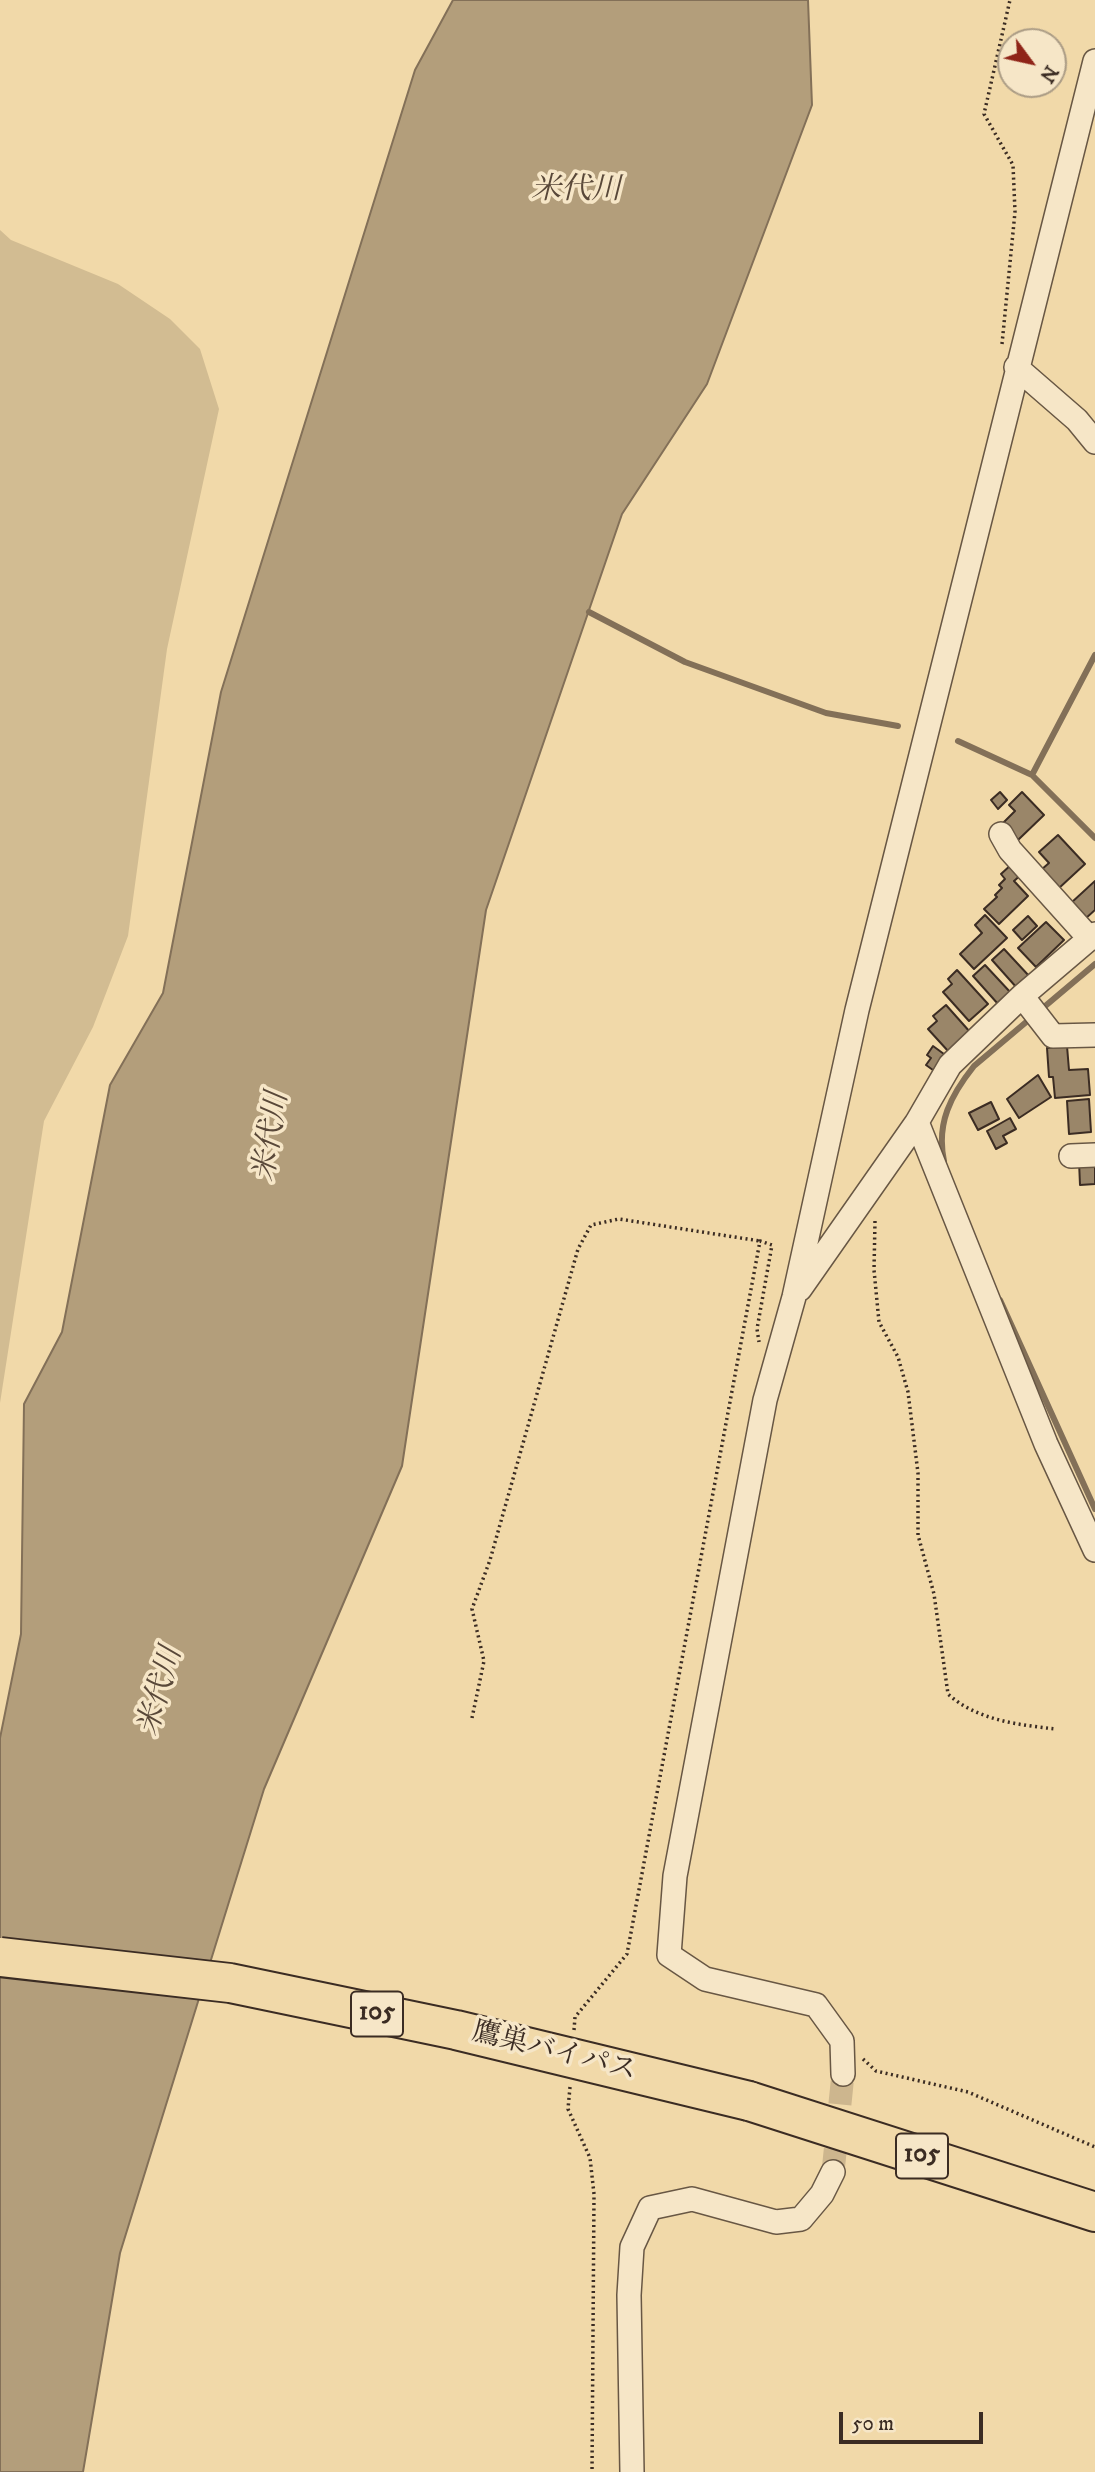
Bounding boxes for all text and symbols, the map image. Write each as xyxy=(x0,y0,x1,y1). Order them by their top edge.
north arrow xyxy=(997,28,1067,98)
text: N xyxy=(1034,61,1062,86)
water label: 米代川 xyxy=(531,174,621,210)
water label: 米代川 xyxy=(248,1090,298,1184)
water label: 米代川 xyxy=(132,1644,192,1740)
road number: 105 xyxy=(351,1992,403,2036)
street label: 鷹巣バイパス xyxy=(468,2016,640,2090)
road number: 105 xyxy=(896,2134,948,2178)
scale bar xyxy=(843,2398,986,2442)
text: 50 m xyxy=(852,2411,894,2437)

